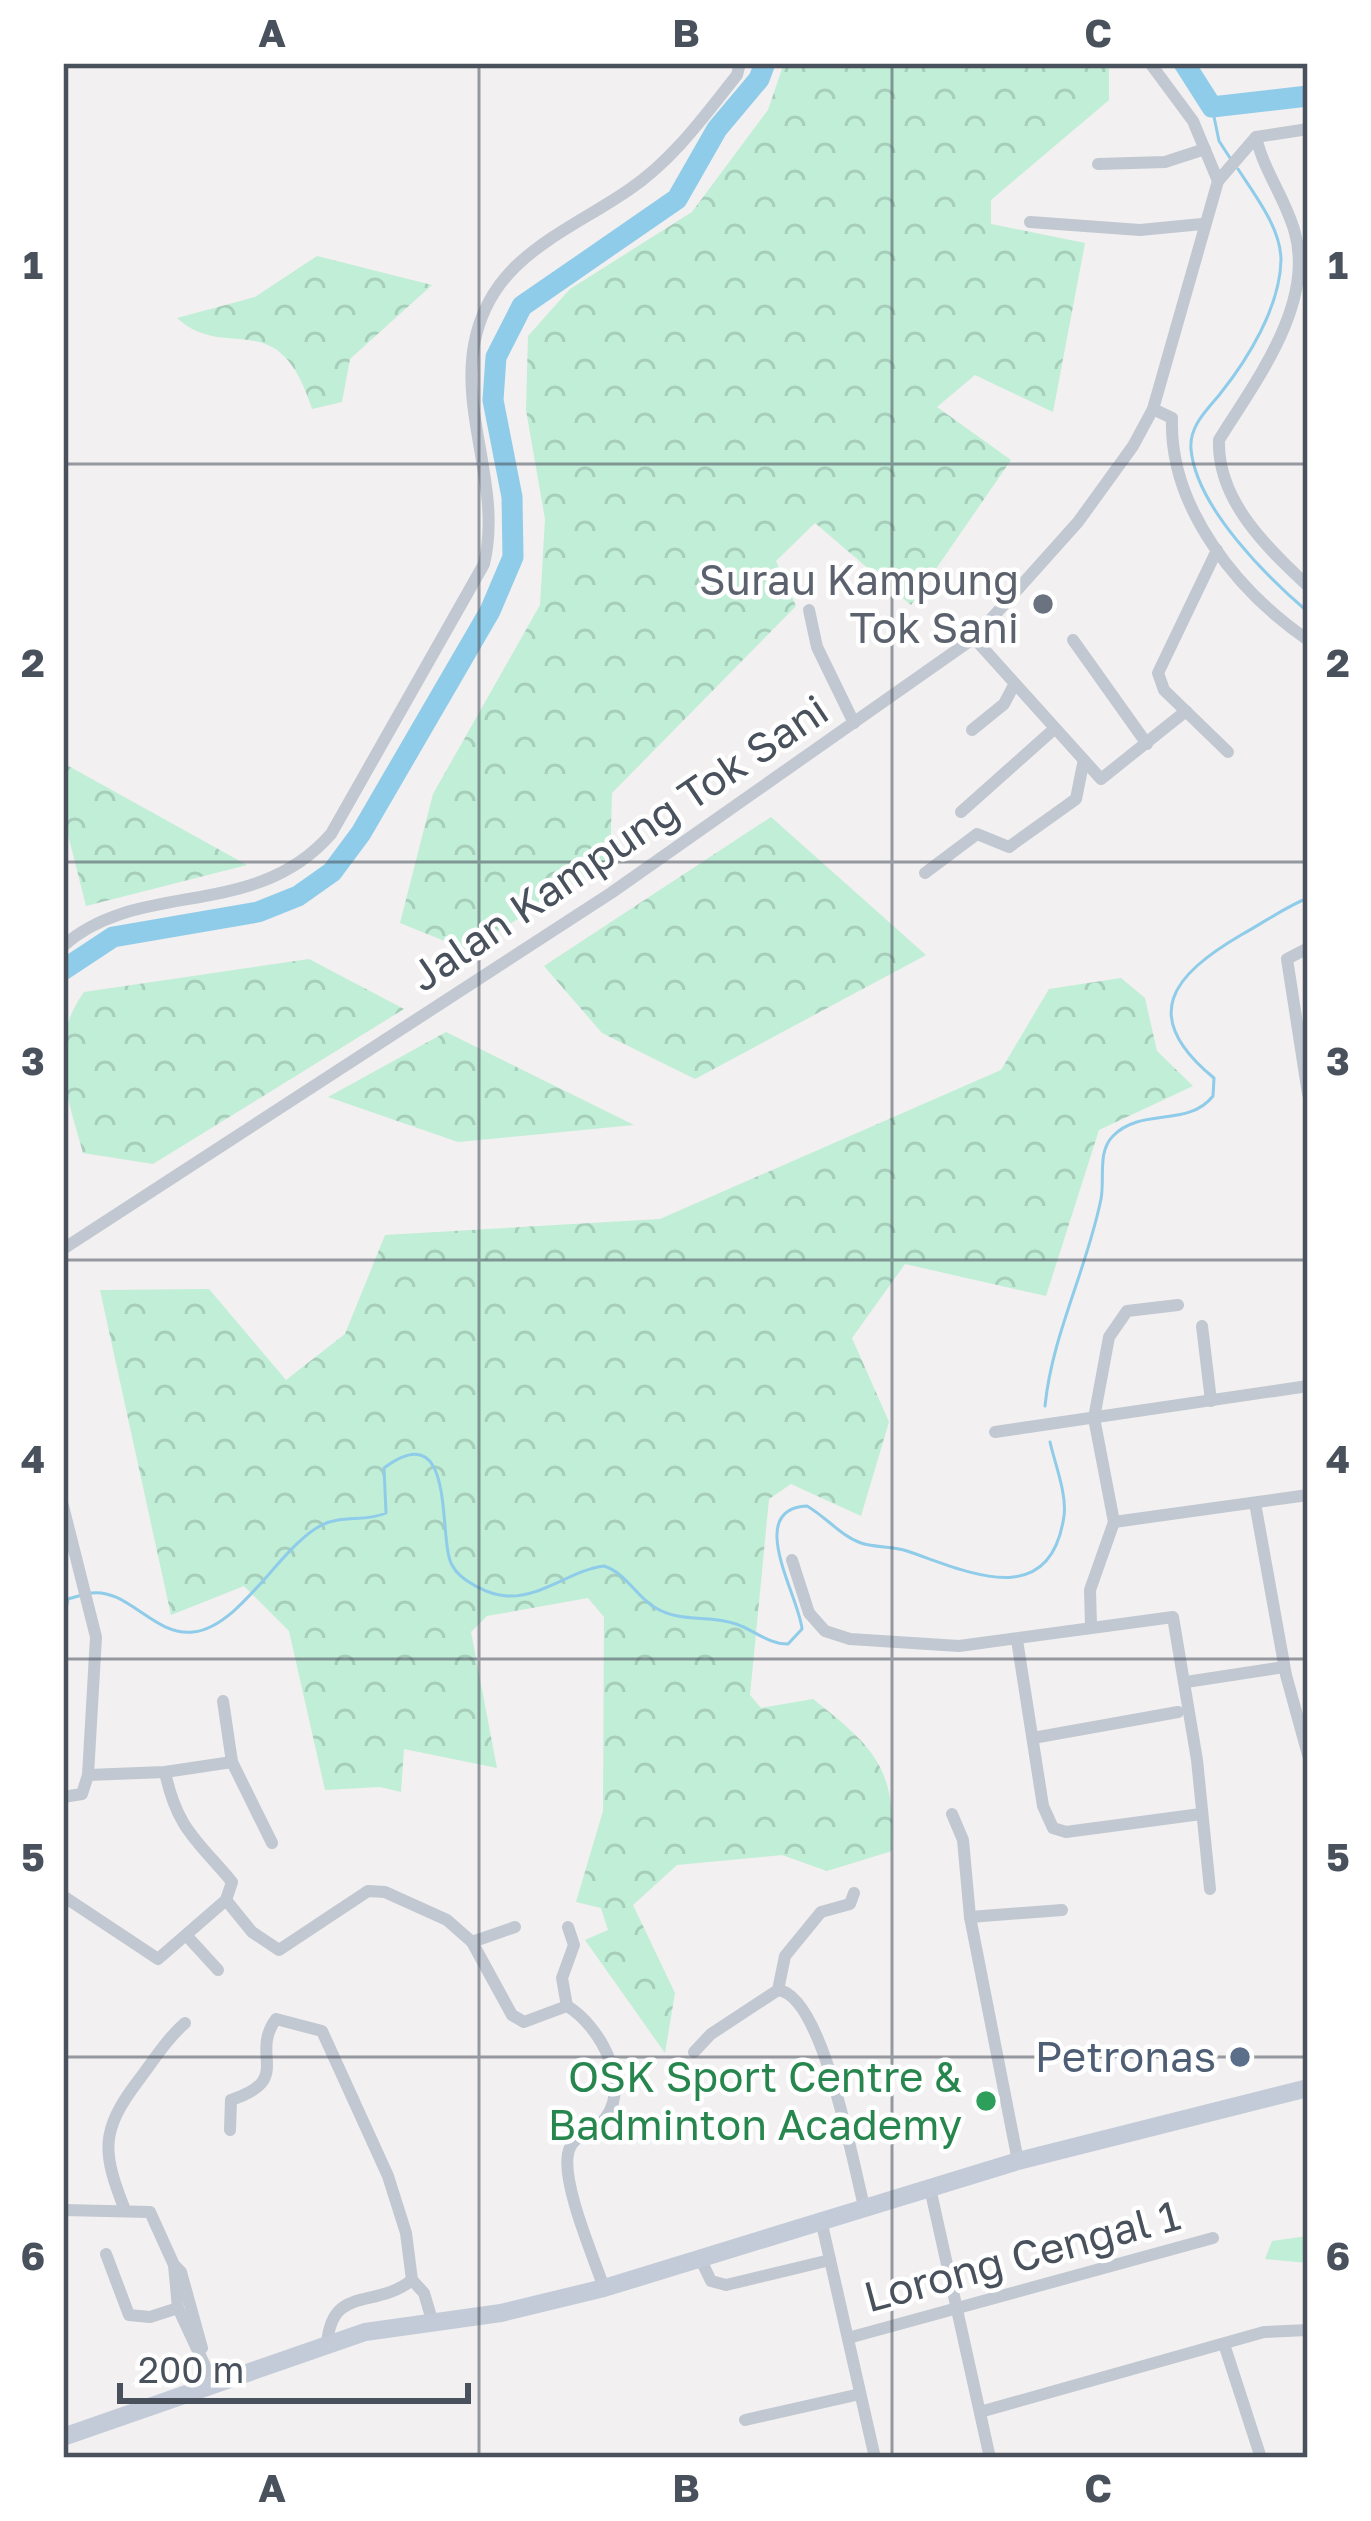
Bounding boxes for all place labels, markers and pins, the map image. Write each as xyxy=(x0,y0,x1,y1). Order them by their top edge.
place label: Surau Kampung Tok Sani xyxy=(699,554,1019,652)
marker: Surau Kampung Tok Sani xyxy=(1030,591,1056,617)
place label: Petronas xyxy=(1035,2031,1216,2081)
marker: Petronas xyxy=(1227,2044,1253,2070)
place label: OSK Sport Centre & Badminton Academy xyxy=(548,2051,962,2149)
marker: OSK Sport Centre & Badminton Academy xyxy=(973,2088,999,2114)

